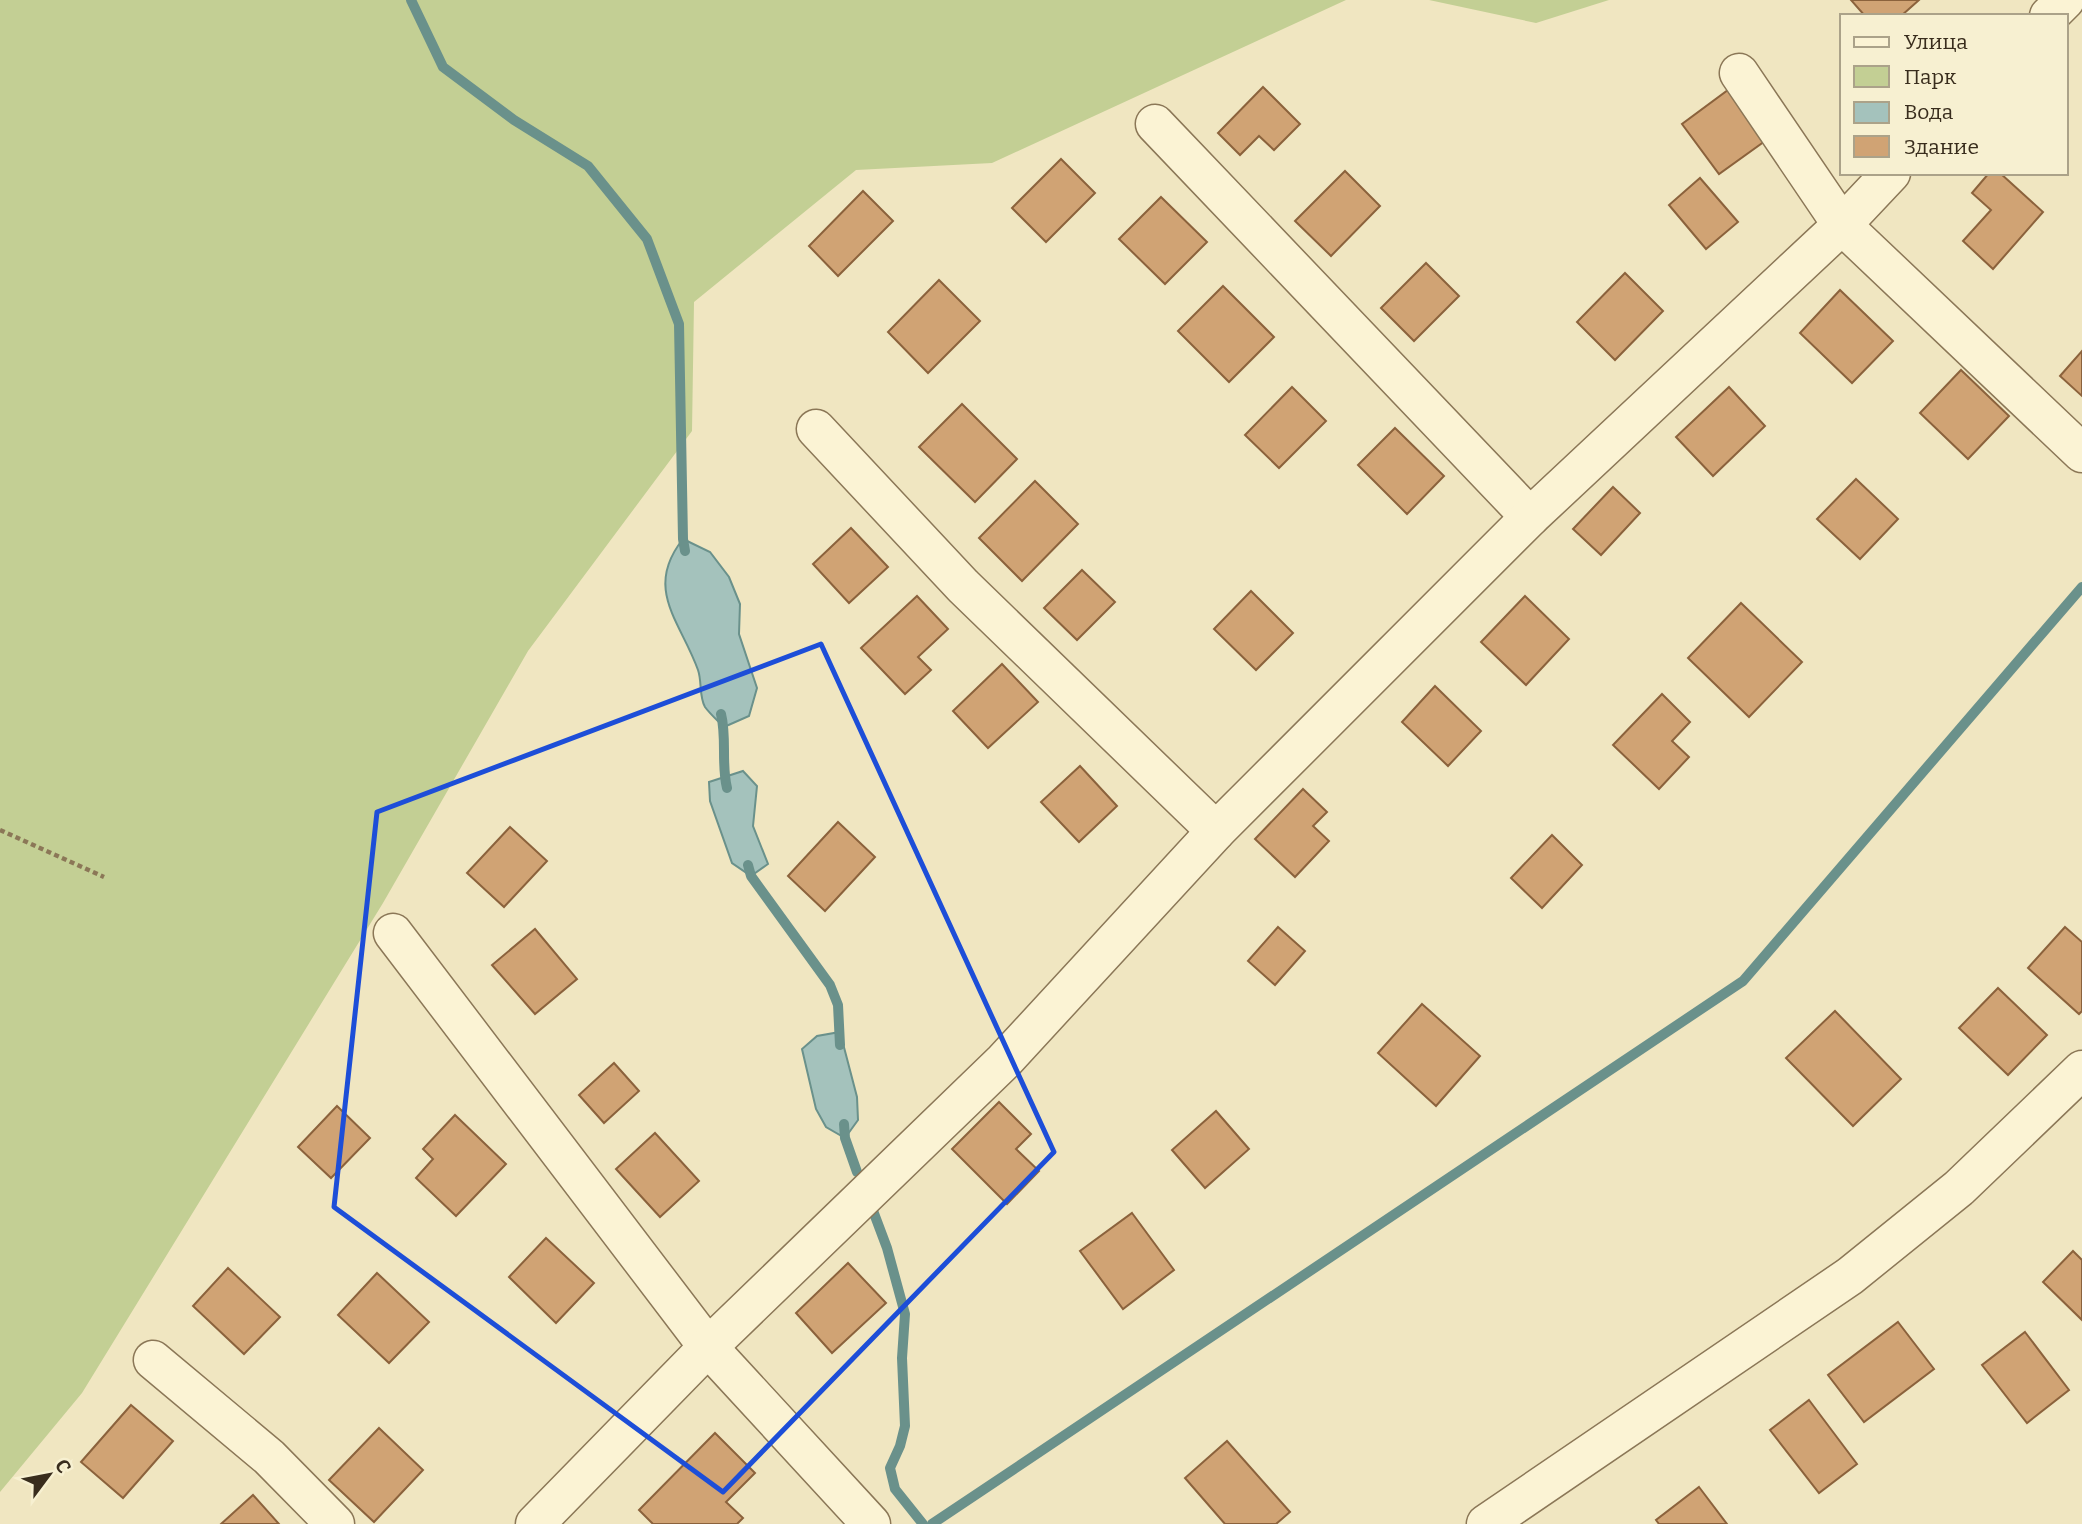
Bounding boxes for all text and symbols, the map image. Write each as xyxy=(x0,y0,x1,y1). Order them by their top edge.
legend xyxy=(1840,14,2068,175)
text: Улица xyxy=(1904,29,1968,55)
text: Парк xyxy=(1904,64,1957,90)
text: Вода xyxy=(1904,99,1954,125)
text: Здание xyxy=(1904,134,1979,160)
north arrow xyxy=(14,1440,84,1510)
text: С xyxy=(50,1455,76,1477)

